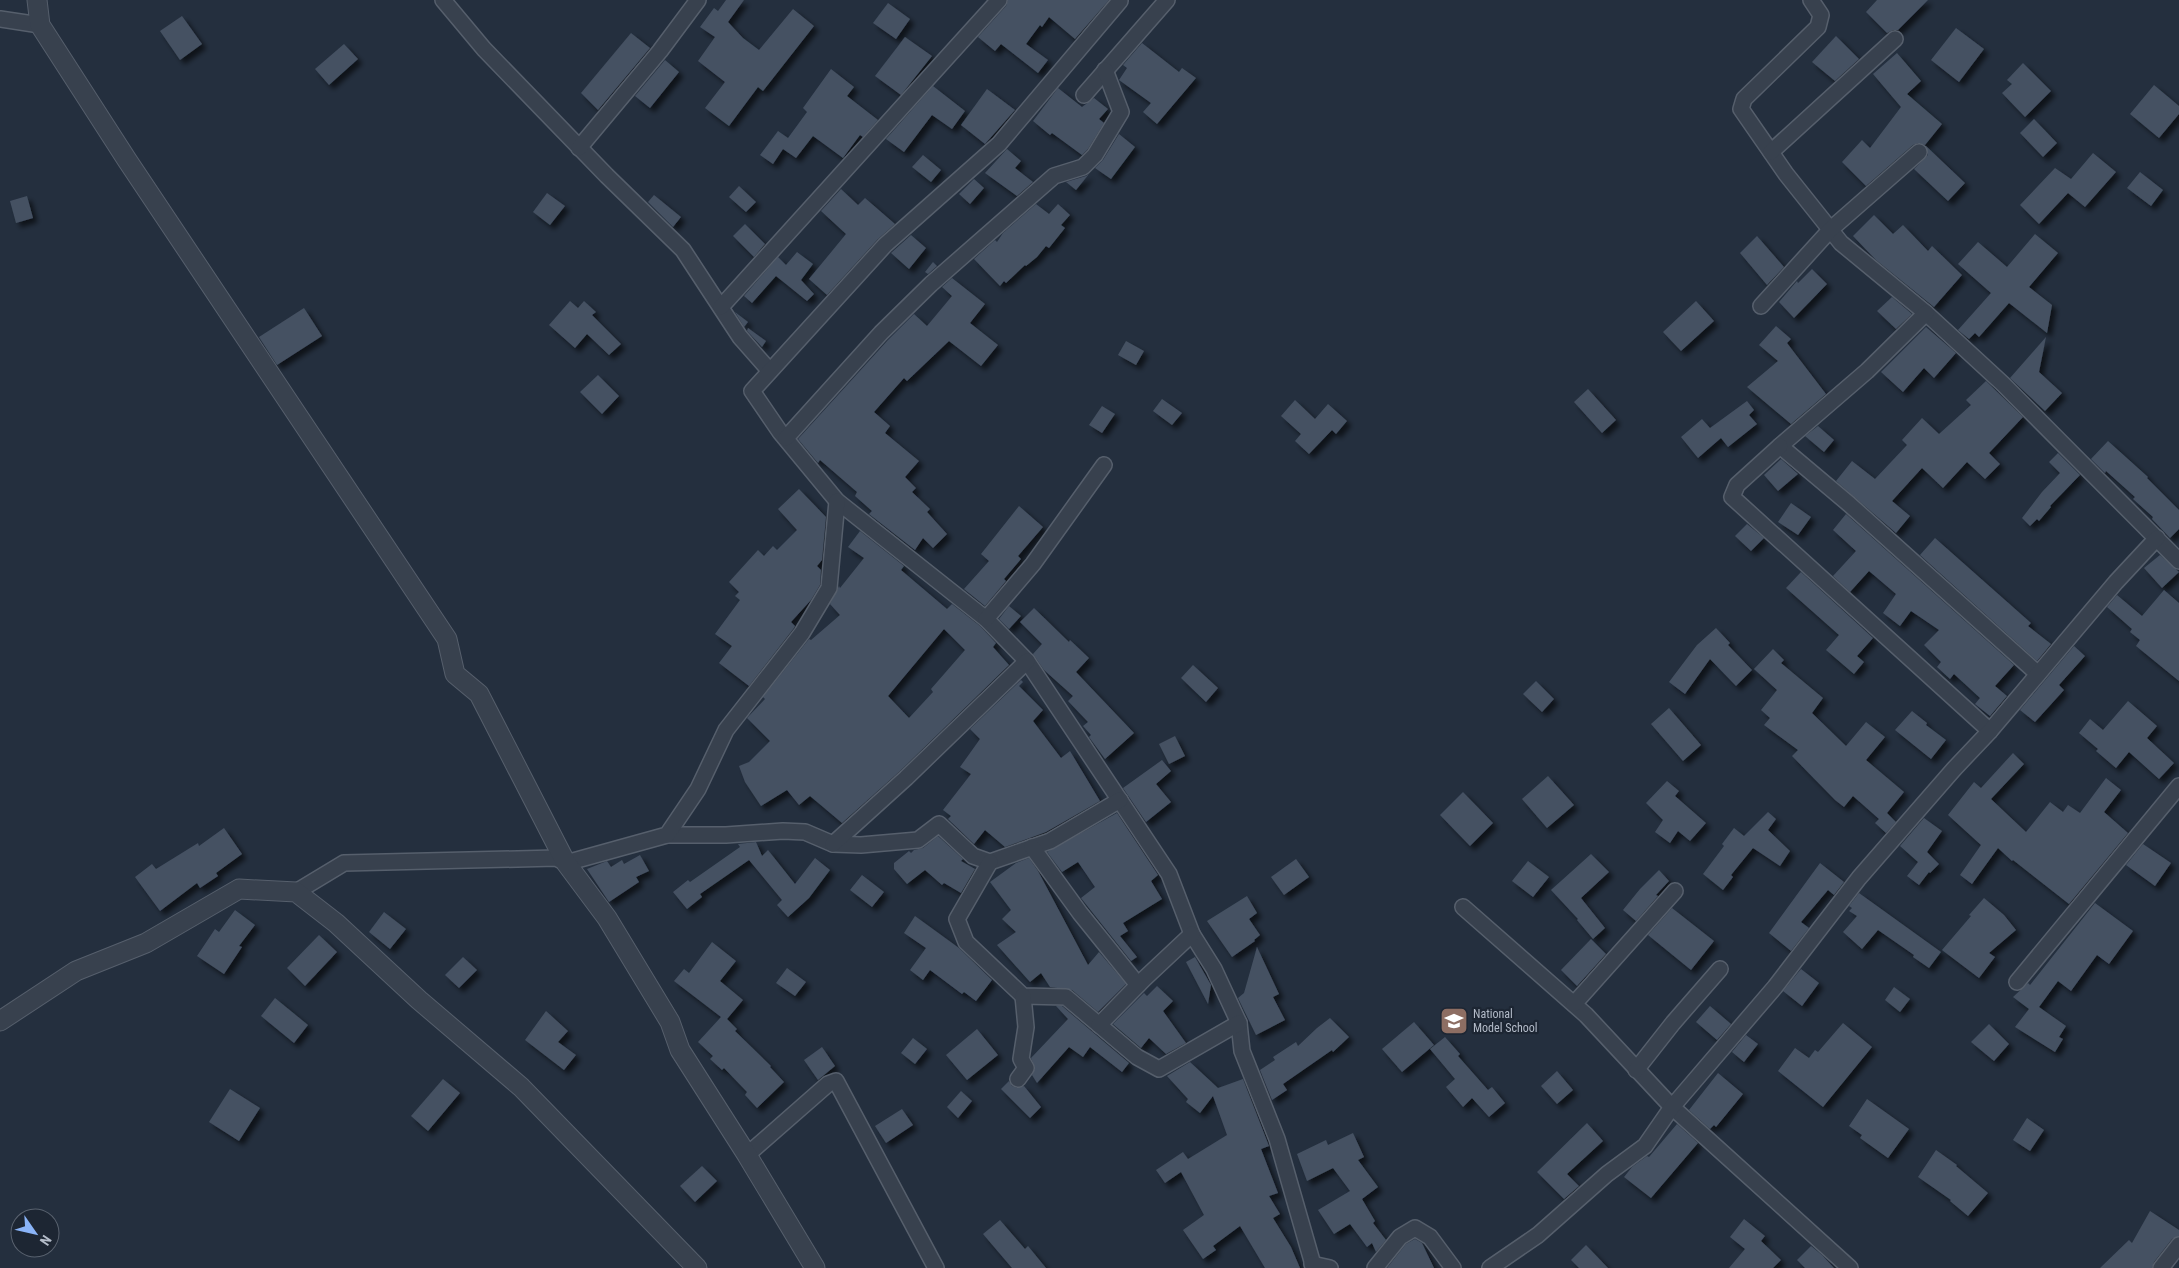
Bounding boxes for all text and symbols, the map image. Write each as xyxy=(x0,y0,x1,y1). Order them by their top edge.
school or university icon: National Model School xyxy=(1439,1006,1469,1036)
place label: National Model School xyxy=(1473,1007,1538,1035)
north arrow xyxy=(10,1208,60,1258)
text: N xyxy=(37,1232,55,1248)

